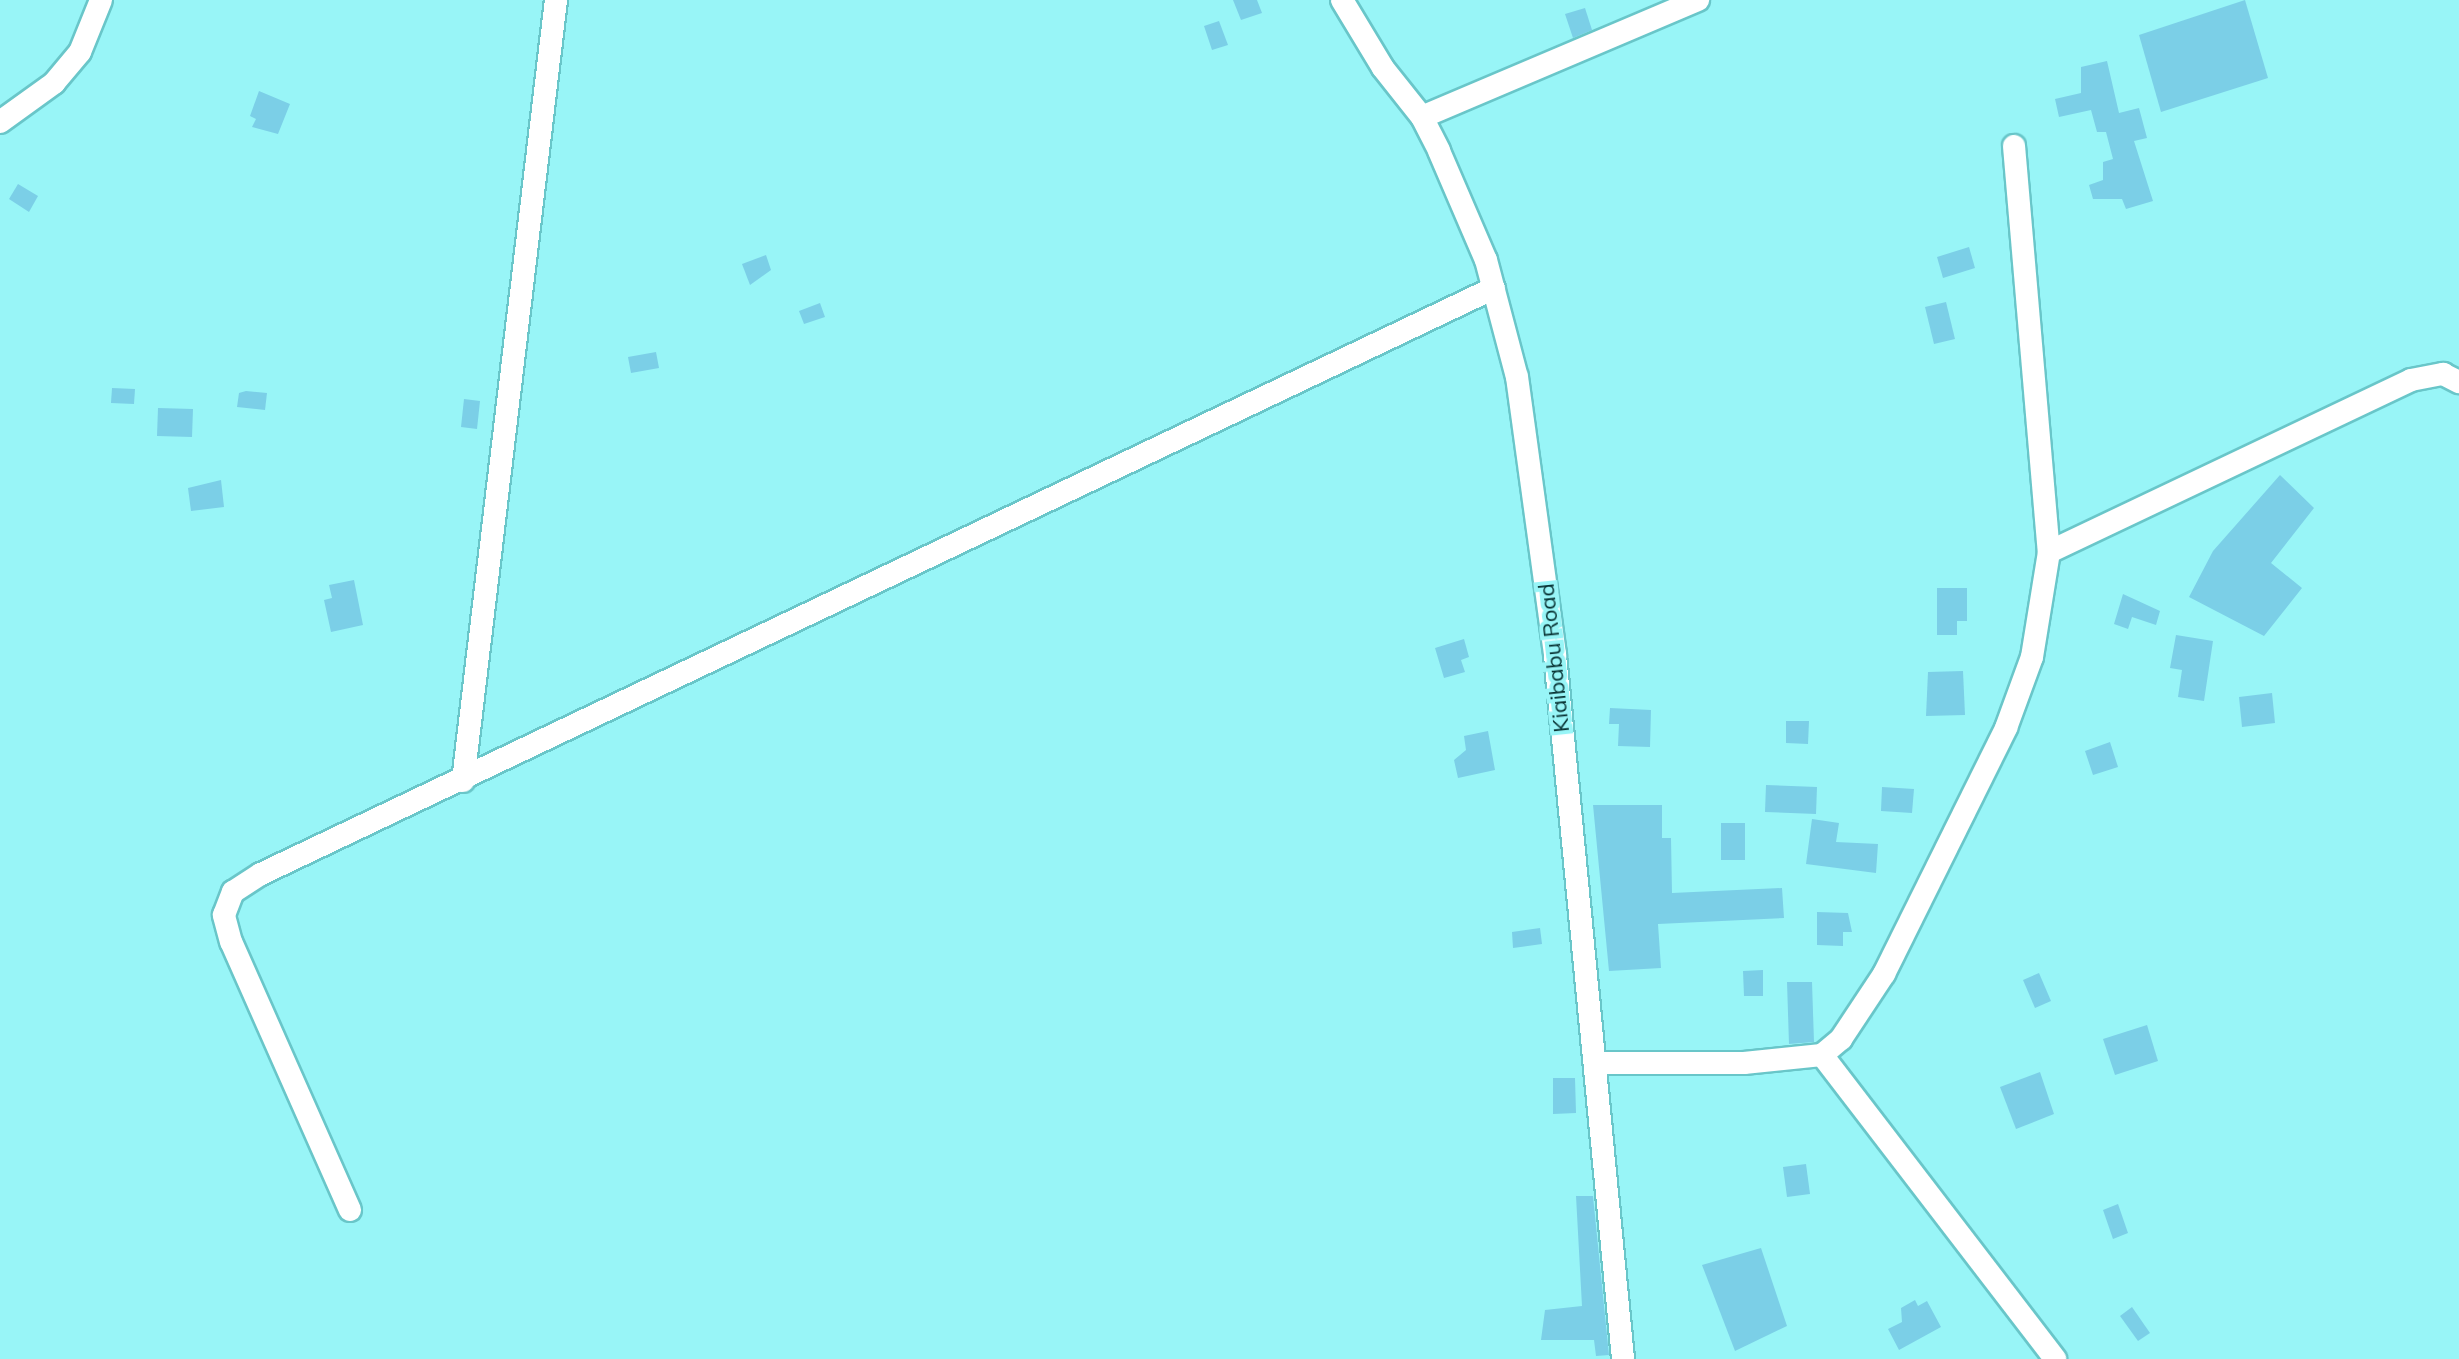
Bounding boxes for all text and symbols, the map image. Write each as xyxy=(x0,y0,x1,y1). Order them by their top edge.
street label: Kiaibabu Road xyxy=(1533,582,1575,734)

